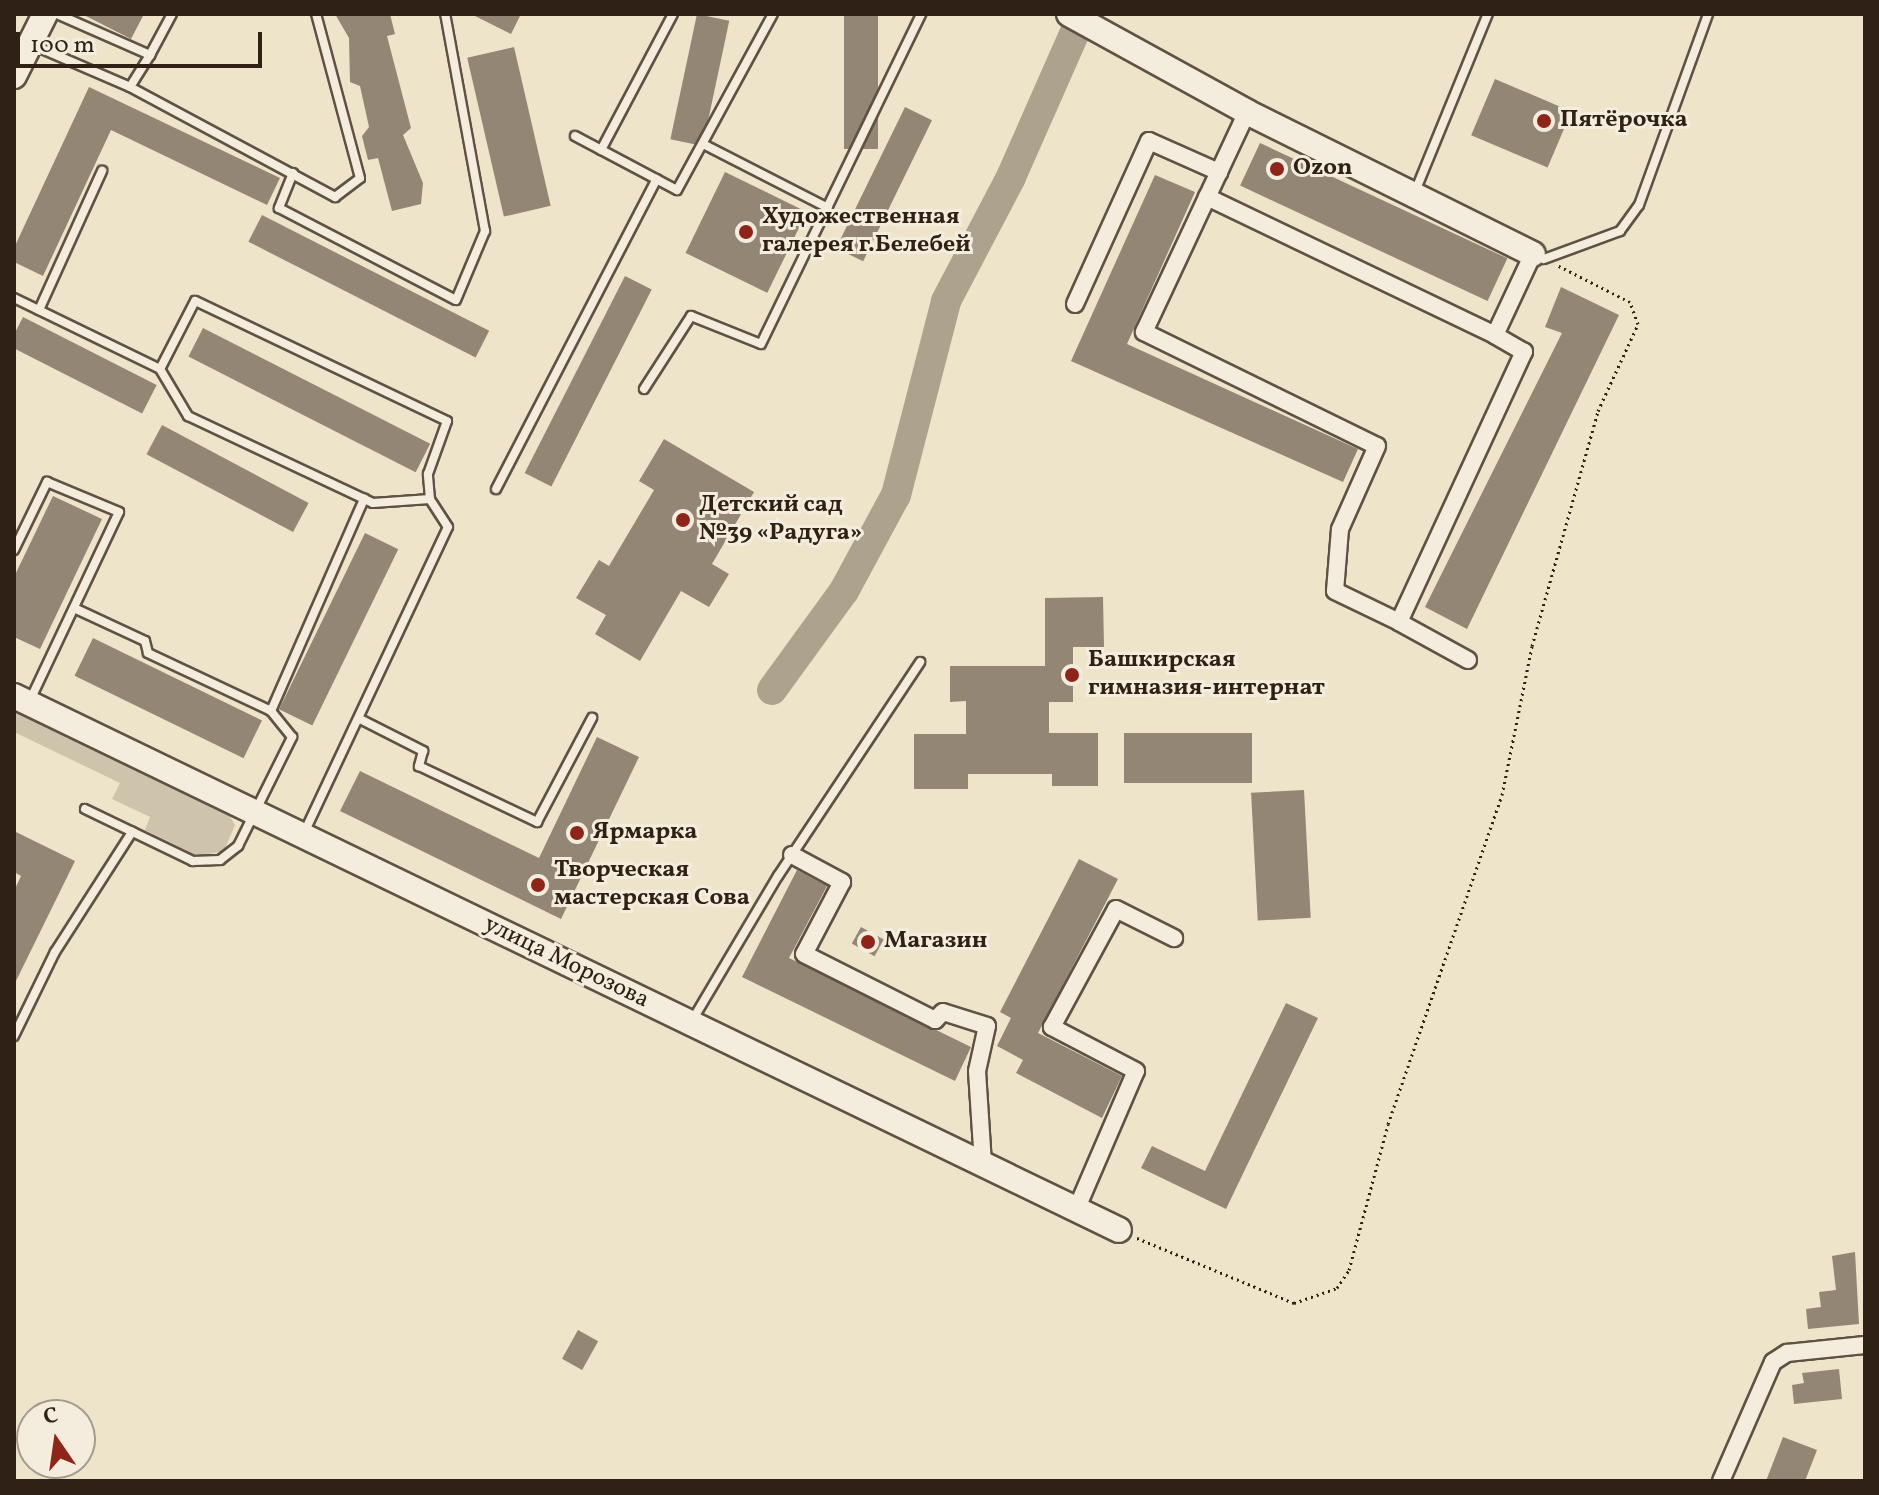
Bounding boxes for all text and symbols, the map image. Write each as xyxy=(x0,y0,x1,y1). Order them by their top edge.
scale bar xyxy=(20,16,266,66)
text: 100 m xyxy=(30,29,95,63)
place label: Пятёрочка xyxy=(1560,107,1688,135)
marker: Пятёрочка xyxy=(1535,112,1553,130)
place label: Ozon xyxy=(1293,155,1353,183)
marker: Ozon xyxy=(1268,160,1286,178)
place label: Художественная галерея г.Белебей xyxy=(762,204,971,260)
marker: Художественная галерея г.Белебей xyxy=(737,223,755,241)
place label: Детский сад №39 «Радуга» xyxy=(699,492,862,548)
marker: Детский сад №39 «Радуга» xyxy=(674,511,692,529)
place label: Башкирская гимназия-интернат xyxy=(1088,647,1325,703)
marker: Башкирская гимназия-интернат xyxy=(1063,666,1081,684)
place label: Ярмарка xyxy=(593,819,697,847)
marker: Ярмарка xyxy=(568,824,586,842)
place label: Творческая мастерская Сова xyxy=(554,857,750,913)
marker: Творческая мастерская Сова xyxy=(529,876,547,894)
street label: улица Морозова xyxy=(479,911,653,1015)
place label: Магазин xyxy=(884,928,987,956)
marker: Магазин xyxy=(859,933,877,951)
north arrow xyxy=(16,1399,96,1479)
text: С xyxy=(41,1400,61,1434)

